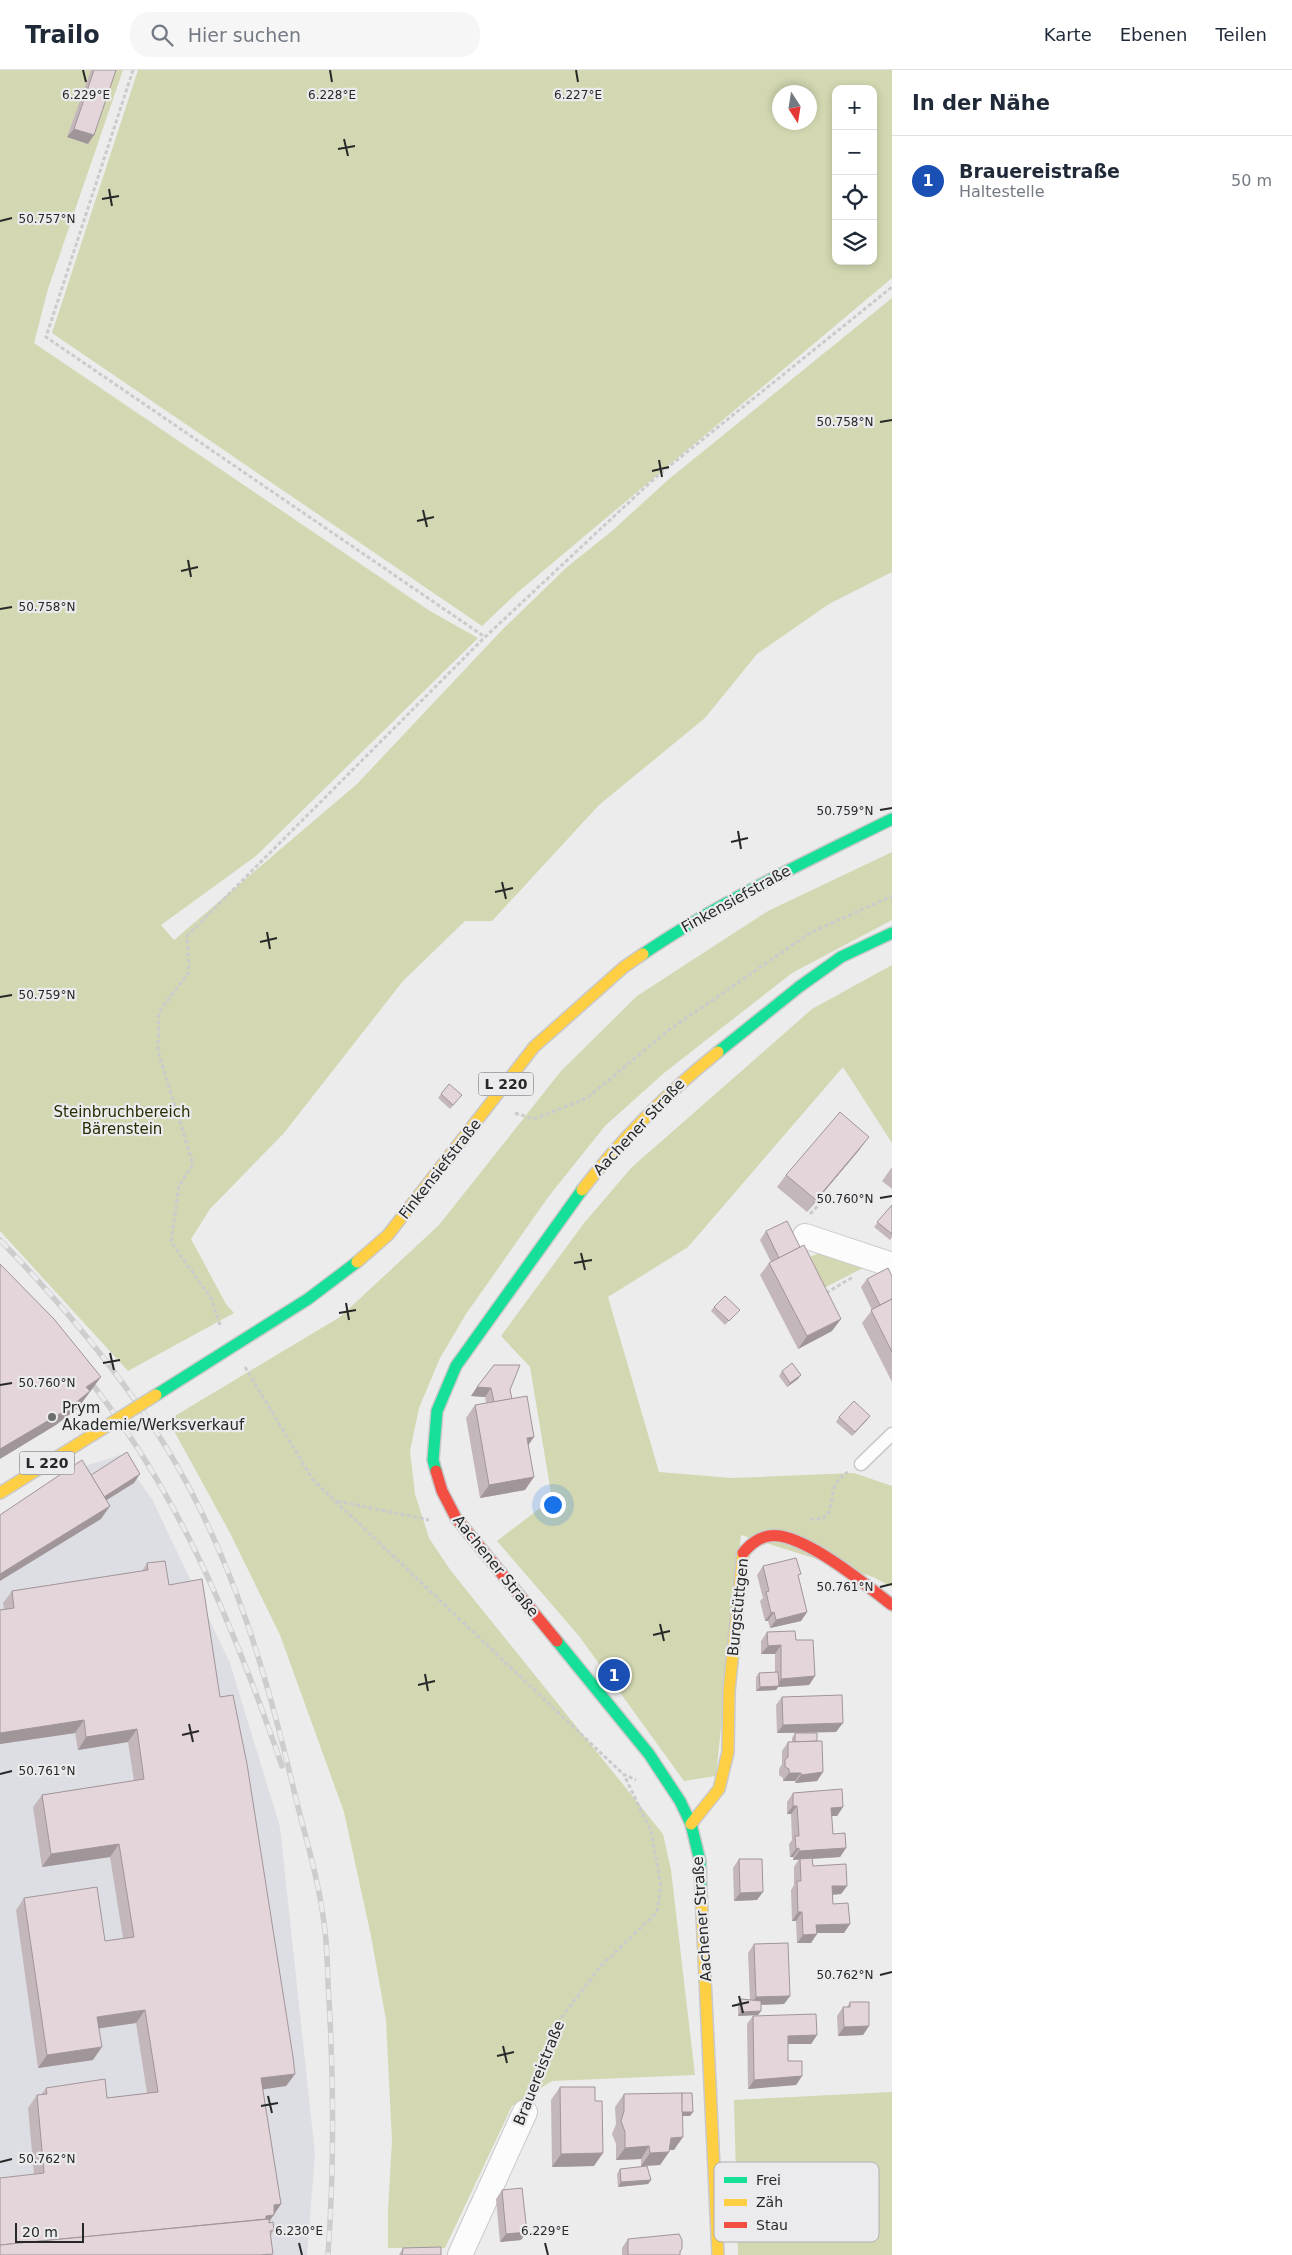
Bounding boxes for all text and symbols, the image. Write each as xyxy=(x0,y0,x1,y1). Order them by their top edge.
search box xyxy=(130,12,480,57)
text: Trailo xyxy=(25,21,100,49)
icon: search xyxy=(148,21,176,49)
text: Hier suchen xyxy=(188,24,301,46)
text: Karte xyxy=(1044,24,1092,45)
text: Ebenen xyxy=(1120,24,1188,45)
text: Teilen xyxy=(1216,24,1267,45)
north arrow xyxy=(772,85,817,130)
map controls xyxy=(832,85,877,265)
button: + xyxy=(832,85,877,130)
text: 6.229°E xyxy=(62,88,110,102)
text: 6.228°E xyxy=(308,88,356,102)
text: 6.227°E xyxy=(554,88,602,102)
text: In der Nähe xyxy=(912,91,1050,115)
button: − xyxy=(832,130,877,175)
text: Brauereistraße xyxy=(959,160,1120,182)
text: 1 xyxy=(922,171,934,190)
text: 50 m xyxy=(1231,171,1272,190)
button: locate xyxy=(832,175,877,220)
text: Haltestelle xyxy=(959,182,1045,201)
text: 50.757°N xyxy=(19,212,75,226)
button: layers xyxy=(832,220,877,265)
text: 50.758°N xyxy=(817,415,873,429)
text: 50.758°N xyxy=(19,600,75,614)
text: 50.759°N xyxy=(817,804,873,818)
street label: Finkensiefstraße xyxy=(678,861,794,937)
text: 50.759°N xyxy=(19,988,75,1002)
road number: L 220 xyxy=(478,1072,534,1096)
street label: Aachener Straße xyxy=(590,1075,688,1179)
park label: Steinbruchbereich Bärenstein xyxy=(54,1103,191,1138)
street label: Finkensiefstraße xyxy=(395,1115,485,1223)
text: 50.760°N xyxy=(817,1192,873,1206)
text: 50.760°N xyxy=(19,1376,75,1390)
place label: Prym Akademie/Werksverkauf xyxy=(62,1399,245,1434)
marker: Prym Akademie/Werksverkauf xyxy=(46,1411,58,1423)
road number: L 220 xyxy=(20,1452,74,1475)
your location xyxy=(540,1492,566,1518)
street label: Aachener Straße xyxy=(450,1512,542,1620)
street label: Burgstüttgen xyxy=(724,1557,752,1657)
text: 50.761°N xyxy=(817,1580,873,1594)
pin: 1 xyxy=(598,1656,630,1694)
text: 50.761°N xyxy=(19,1764,75,1778)
street label: Aachener Straße xyxy=(689,1856,715,1982)
text: 50.762°N xyxy=(817,1968,873,1982)
street label: Brauereistraße xyxy=(510,2018,568,2128)
text: 50.762°N xyxy=(19,2152,75,2166)
legend xyxy=(714,2162,879,2242)
text: Frei xyxy=(756,2172,781,2188)
text: Zäh xyxy=(756,2194,783,2210)
text: Stau xyxy=(756,2217,788,2233)
scale bar xyxy=(15,2220,84,2243)
text: 20 m xyxy=(22,2224,58,2240)
text: 6.230°E xyxy=(275,2224,323,2238)
text: 6.229°E xyxy=(521,2224,569,2238)

